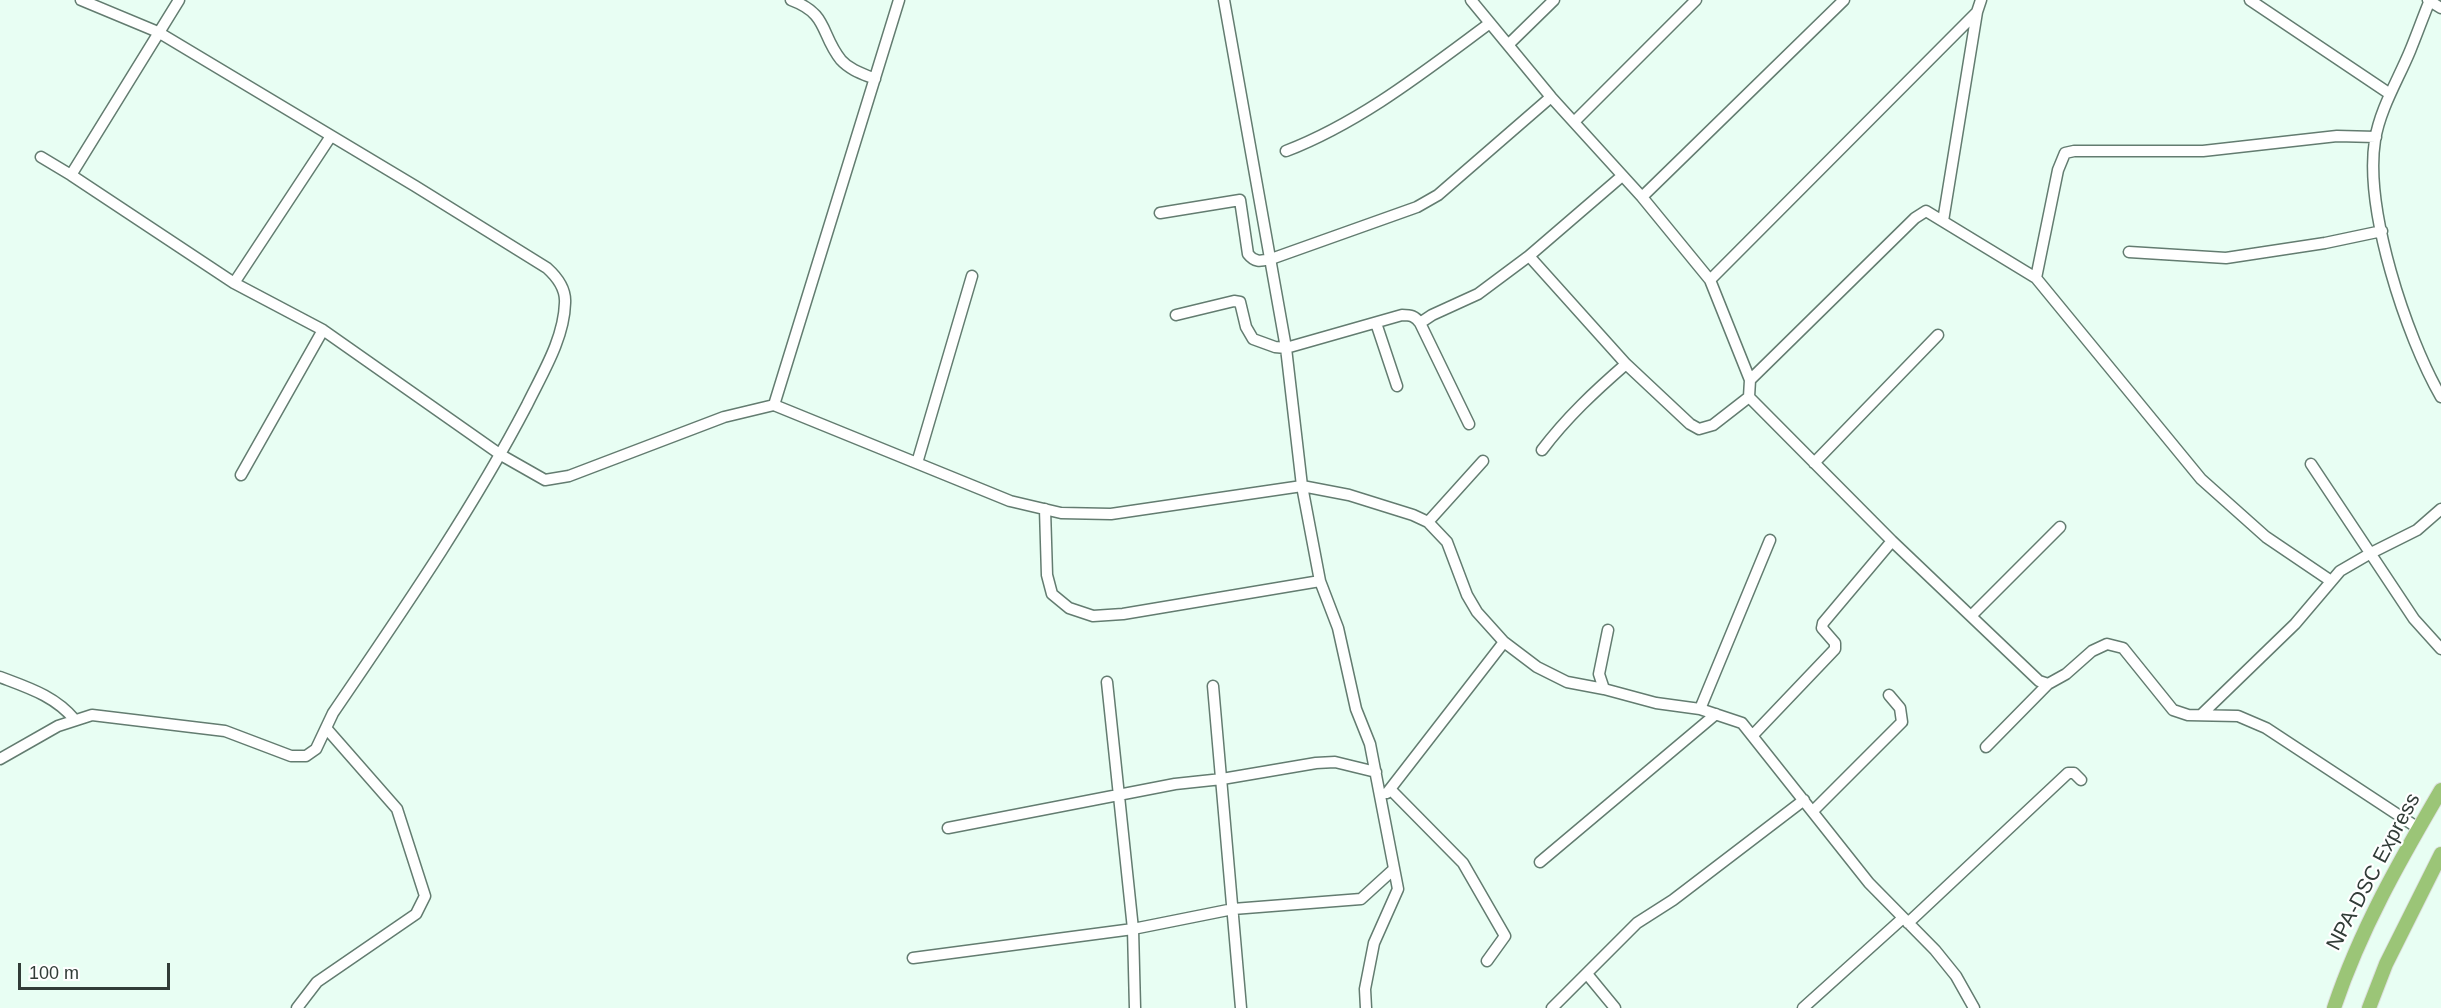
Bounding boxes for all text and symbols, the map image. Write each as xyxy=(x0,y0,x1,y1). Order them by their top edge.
street label: NPA-DSC Express xyxy=(2322,789,2426,955)
scale bar xyxy=(21,951,172,989)
text: 100 m xyxy=(29,963,79,983)

